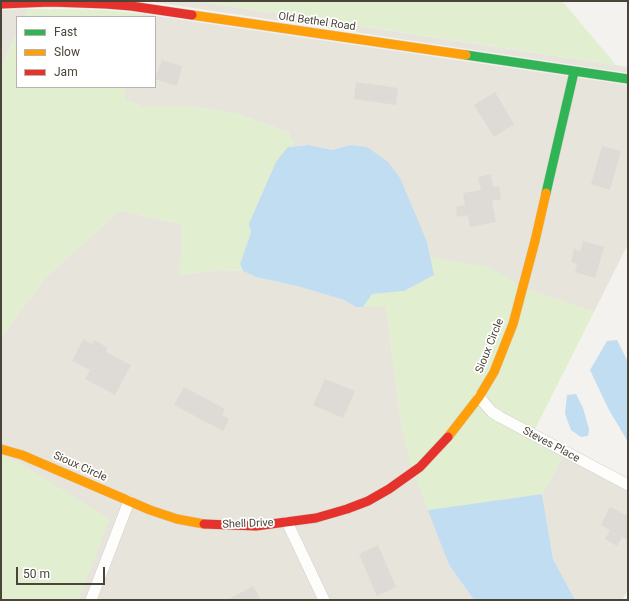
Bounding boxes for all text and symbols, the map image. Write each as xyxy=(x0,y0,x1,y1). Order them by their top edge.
street label: Old Bethel Road xyxy=(277,10,357,34)
legend xyxy=(16,16,156,88)
text: Fast xyxy=(54,25,77,39)
text: Slow xyxy=(54,45,80,59)
text: Jam xyxy=(54,65,78,79)
street label: Sioux Circle xyxy=(473,317,507,375)
street label: Steves Place xyxy=(520,424,582,466)
street label: Sioux Circle xyxy=(51,449,109,485)
street label: Shell Drive xyxy=(222,517,274,531)
scale bar xyxy=(18,559,107,585)
text: 50 m xyxy=(23,567,50,581)

